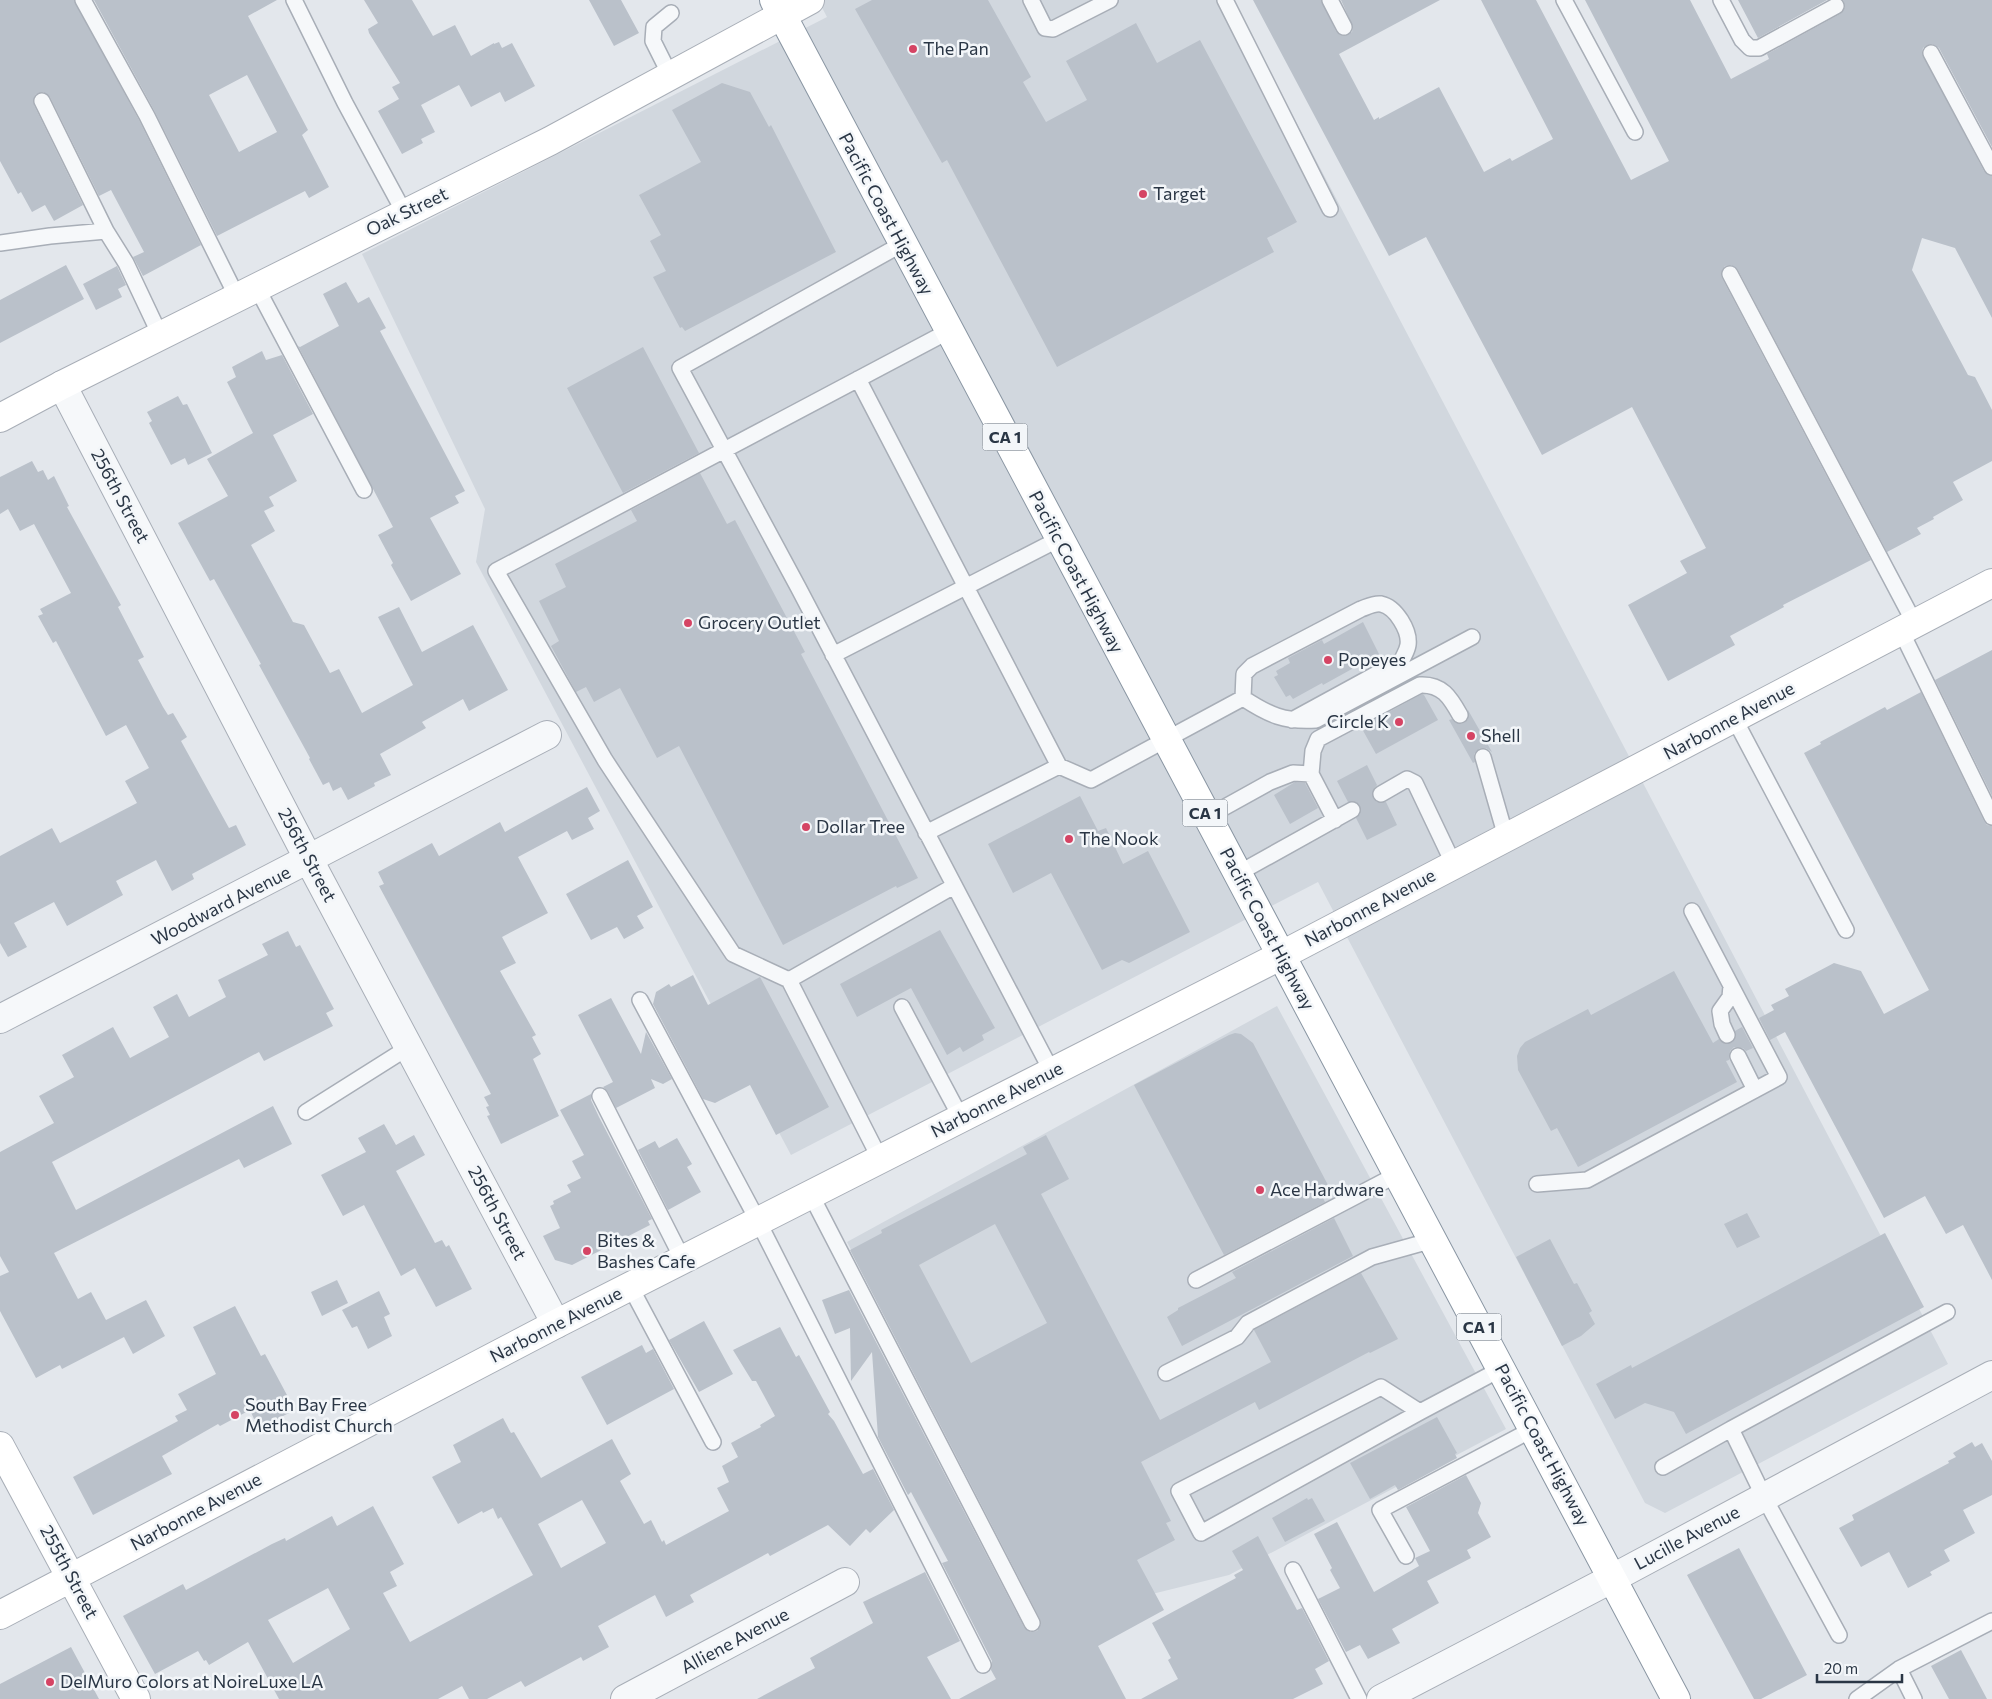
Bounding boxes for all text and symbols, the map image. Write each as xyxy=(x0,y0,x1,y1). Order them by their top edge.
place label: The Pan xyxy=(923,37,989,59)
marker: The Pan xyxy=(907,43,919,55)
street label: Pacific Coast Highway xyxy=(835,129,939,298)
street label: Oak Street xyxy=(362,182,451,240)
place label: Target xyxy=(1153,182,1206,204)
marker: Target xyxy=(1137,188,1149,200)
road number: CA 1 xyxy=(982,424,1028,451)
street label: 256th Street xyxy=(87,445,155,546)
street label: Pacific Coast Highway xyxy=(1025,487,1129,656)
place label: Grocery Outlet xyxy=(698,611,821,633)
marker: Grocery Outlet xyxy=(682,617,694,629)
place label: Popeyes xyxy=(1338,648,1406,670)
marker: Popeyes xyxy=(1322,654,1334,666)
street label: Narbonne Avenue xyxy=(1659,676,1798,764)
place label: Circle K xyxy=(1327,710,1389,732)
marker: Circle K xyxy=(1393,716,1405,728)
place label: Shell xyxy=(1481,724,1521,746)
marker: Shell xyxy=(1465,730,1477,742)
road number: CA 1 xyxy=(1182,800,1228,826)
street label: 256th Street xyxy=(274,804,342,905)
place label: Dollar Tree xyxy=(816,815,905,837)
marker: Dollar Tree xyxy=(800,821,812,833)
place label: The Nook xyxy=(1079,827,1159,849)
marker: The Nook xyxy=(1063,833,1075,845)
street label: Pacific Coast Highway xyxy=(1216,844,1320,1013)
street label: Woodward Avenue xyxy=(147,860,294,950)
street label: Narbonne Avenue xyxy=(1300,863,1439,951)
street label: Narbonne Avenue xyxy=(927,1056,1066,1142)
street label: 256th Street xyxy=(464,1162,532,1263)
place label: Ace Hardware xyxy=(1270,1178,1384,1200)
marker: Ace Hardware xyxy=(1254,1184,1266,1196)
place label: Bites & Bashes Cafe xyxy=(597,1229,696,1272)
marker: Bites & Bashes Cafe xyxy=(581,1245,593,1257)
street label: Narbonne Avenue xyxy=(486,1281,625,1367)
road number: CA 1 xyxy=(1456,1314,1502,1340)
street label: Pacific Coast Highway xyxy=(1491,1360,1595,1529)
place label: South Bay Free Methodist Church xyxy=(245,1393,393,1436)
marker: South Bay Free Methodist Church xyxy=(229,1409,241,1421)
street label: Narbonne Avenue xyxy=(126,1467,265,1555)
street label: Lucille Avenue xyxy=(1630,1500,1743,1574)
street label: 255th Street xyxy=(36,1521,104,1622)
street label: Alliene Avenue xyxy=(677,1602,792,1678)
scale bar xyxy=(1817,1652,1902,1684)
text: 20 m xyxy=(1824,1659,1858,1677)
place label: DelMuro Colors at NoireLuxe LA xyxy=(60,1670,323,1692)
marker: DelMuro Colors at NoireLuxe LA xyxy=(44,1676,56,1688)

